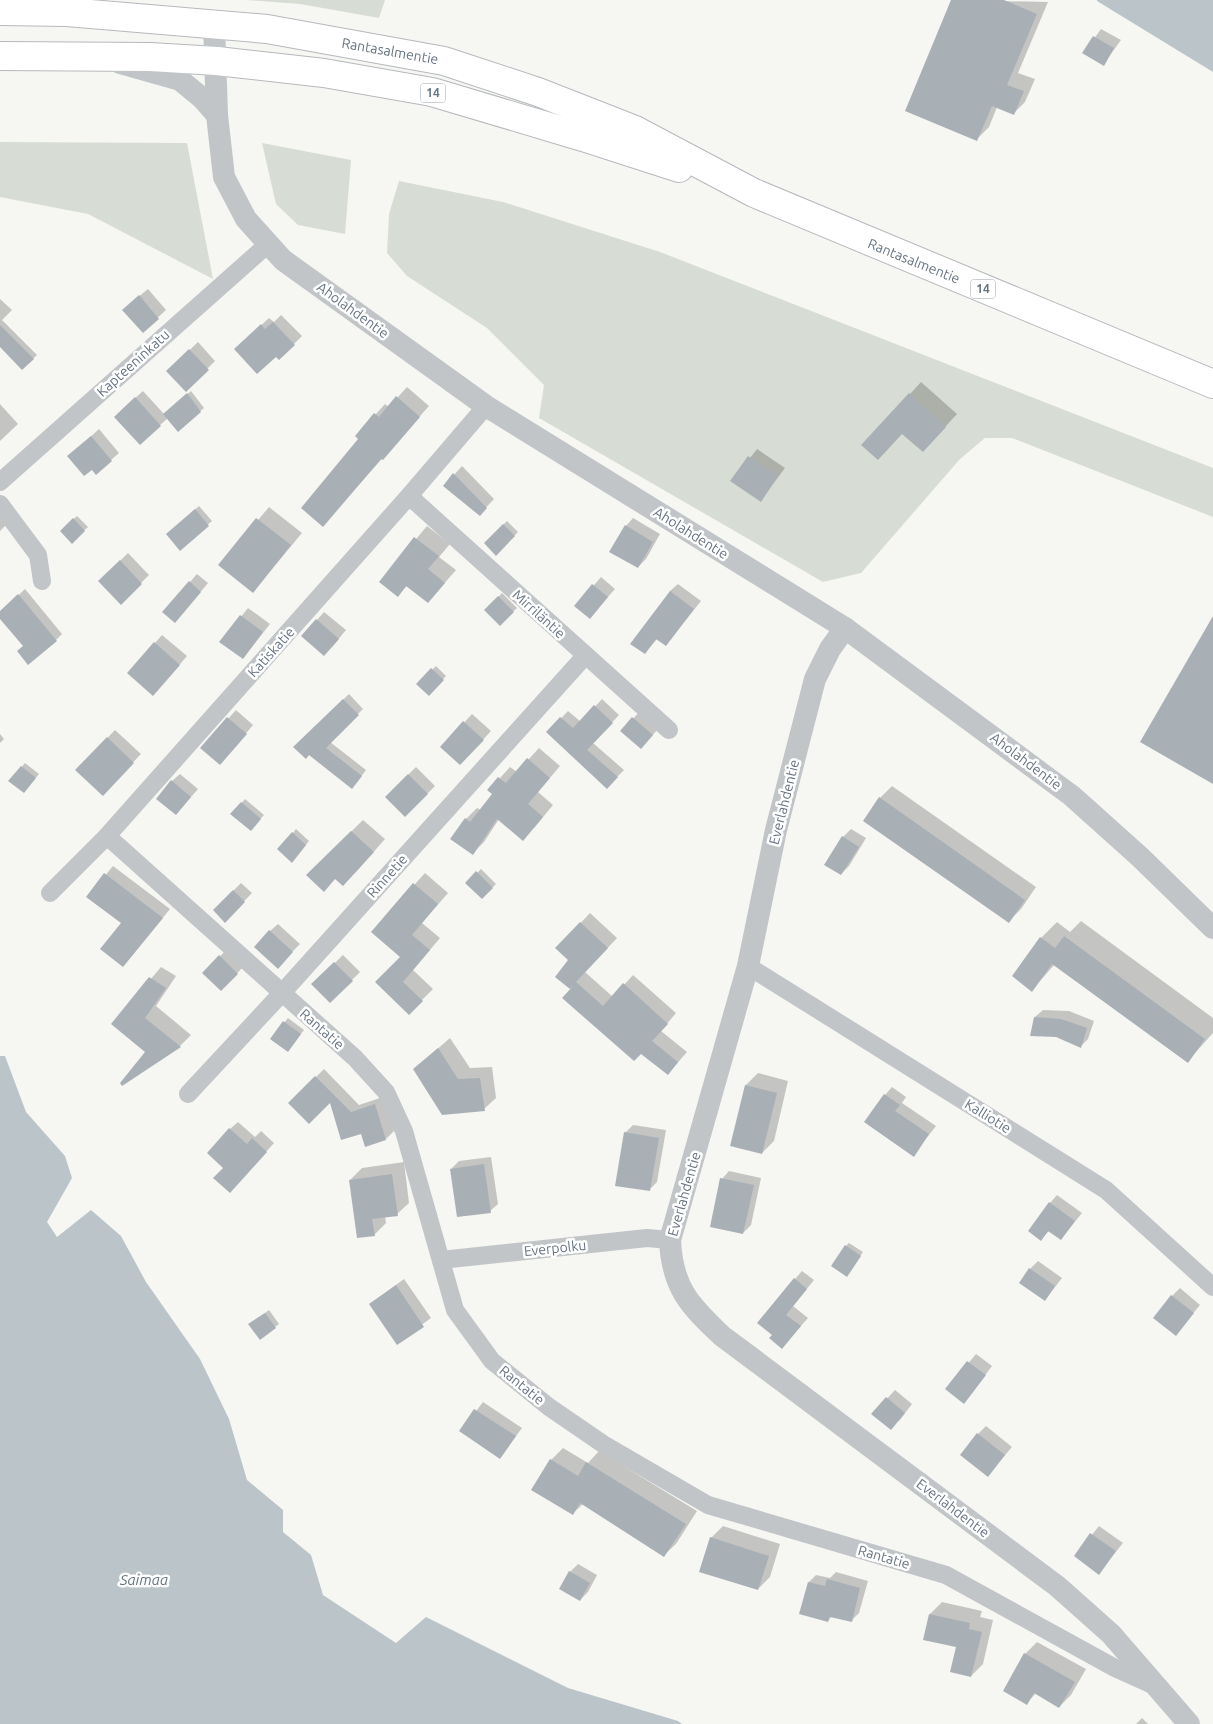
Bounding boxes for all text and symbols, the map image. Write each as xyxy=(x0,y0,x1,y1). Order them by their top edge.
street label: Rantasalmentie xyxy=(340,35,440,67)
road number: 14 xyxy=(420,84,446,102)
street label: Rantasalmentie xyxy=(866,235,962,287)
street label: Aholahdentie xyxy=(314,279,392,341)
road number: 14 xyxy=(970,280,996,298)
street label: Kapteeninkatu xyxy=(93,326,173,400)
street label: Aholahdentie xyxy=(651,504,731,562)
street label: Mirriläntie xyxy=(509,586,569,642)
street label: Katiskatie xyxy=(244,624,298,680)
street label: Aholahdentie xyxy=(987,729,1065,793)
street label: Everlahdentie xyxy=(766,758,802,846)
street label: Rinnetie xyxy=(363,851,411,901)
street label: Rantatie xyxy=(297,1006,347,1052)
street label: Kalliotie xyxy=(962,1096,1014,1136)
street label: Everlahdentie xyxy=(664,1150,704,1238)
street label: Everpolku xyxy=(523,1237,587,1259)
street label: Rantatie xyxy=(496,1362,548,1408)
street label: Everlahdentie xyxy=(913,1475,993,1541)
street label: Rantatie xyxy=(856,1542,912,1572)
water label: Saimaa xyxy=(119,1571,168,1588)

